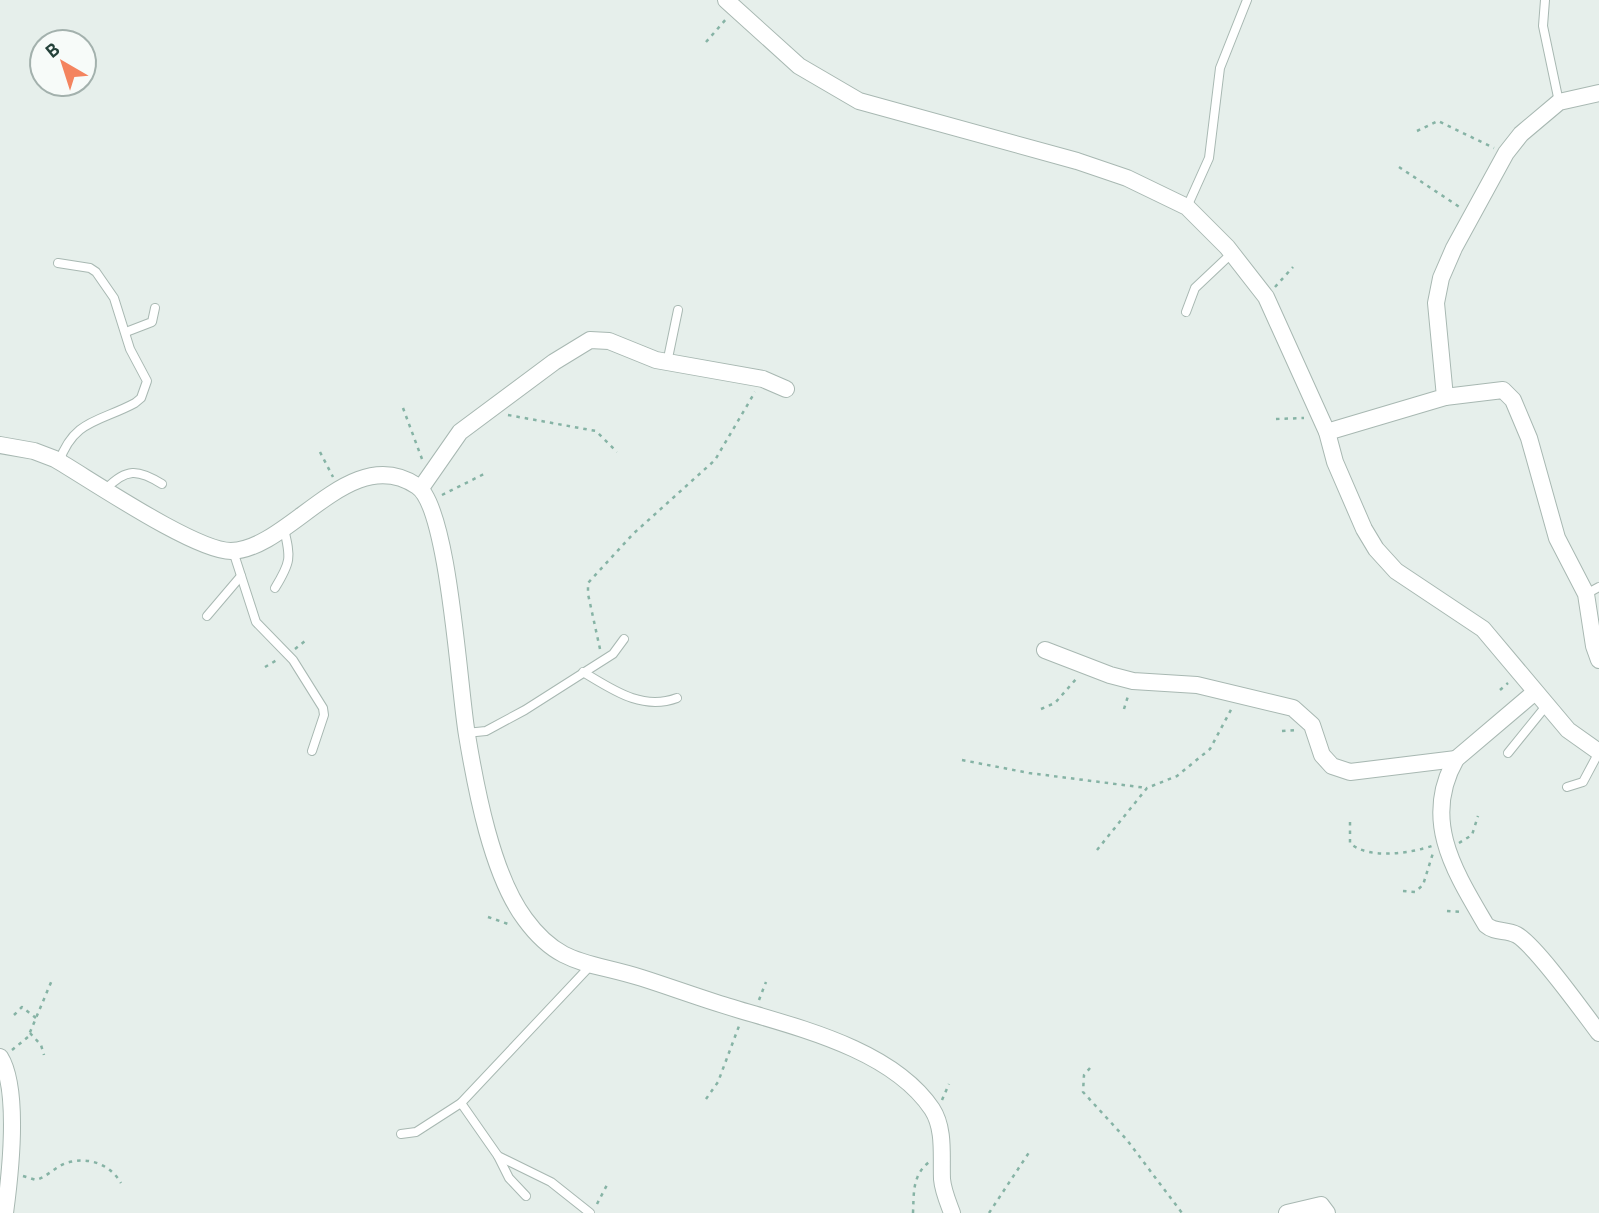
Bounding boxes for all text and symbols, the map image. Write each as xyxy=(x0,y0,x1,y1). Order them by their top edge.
north arrow xyxy=(28,28,98,98)
text: B xyxy=(40,36,65,63)

